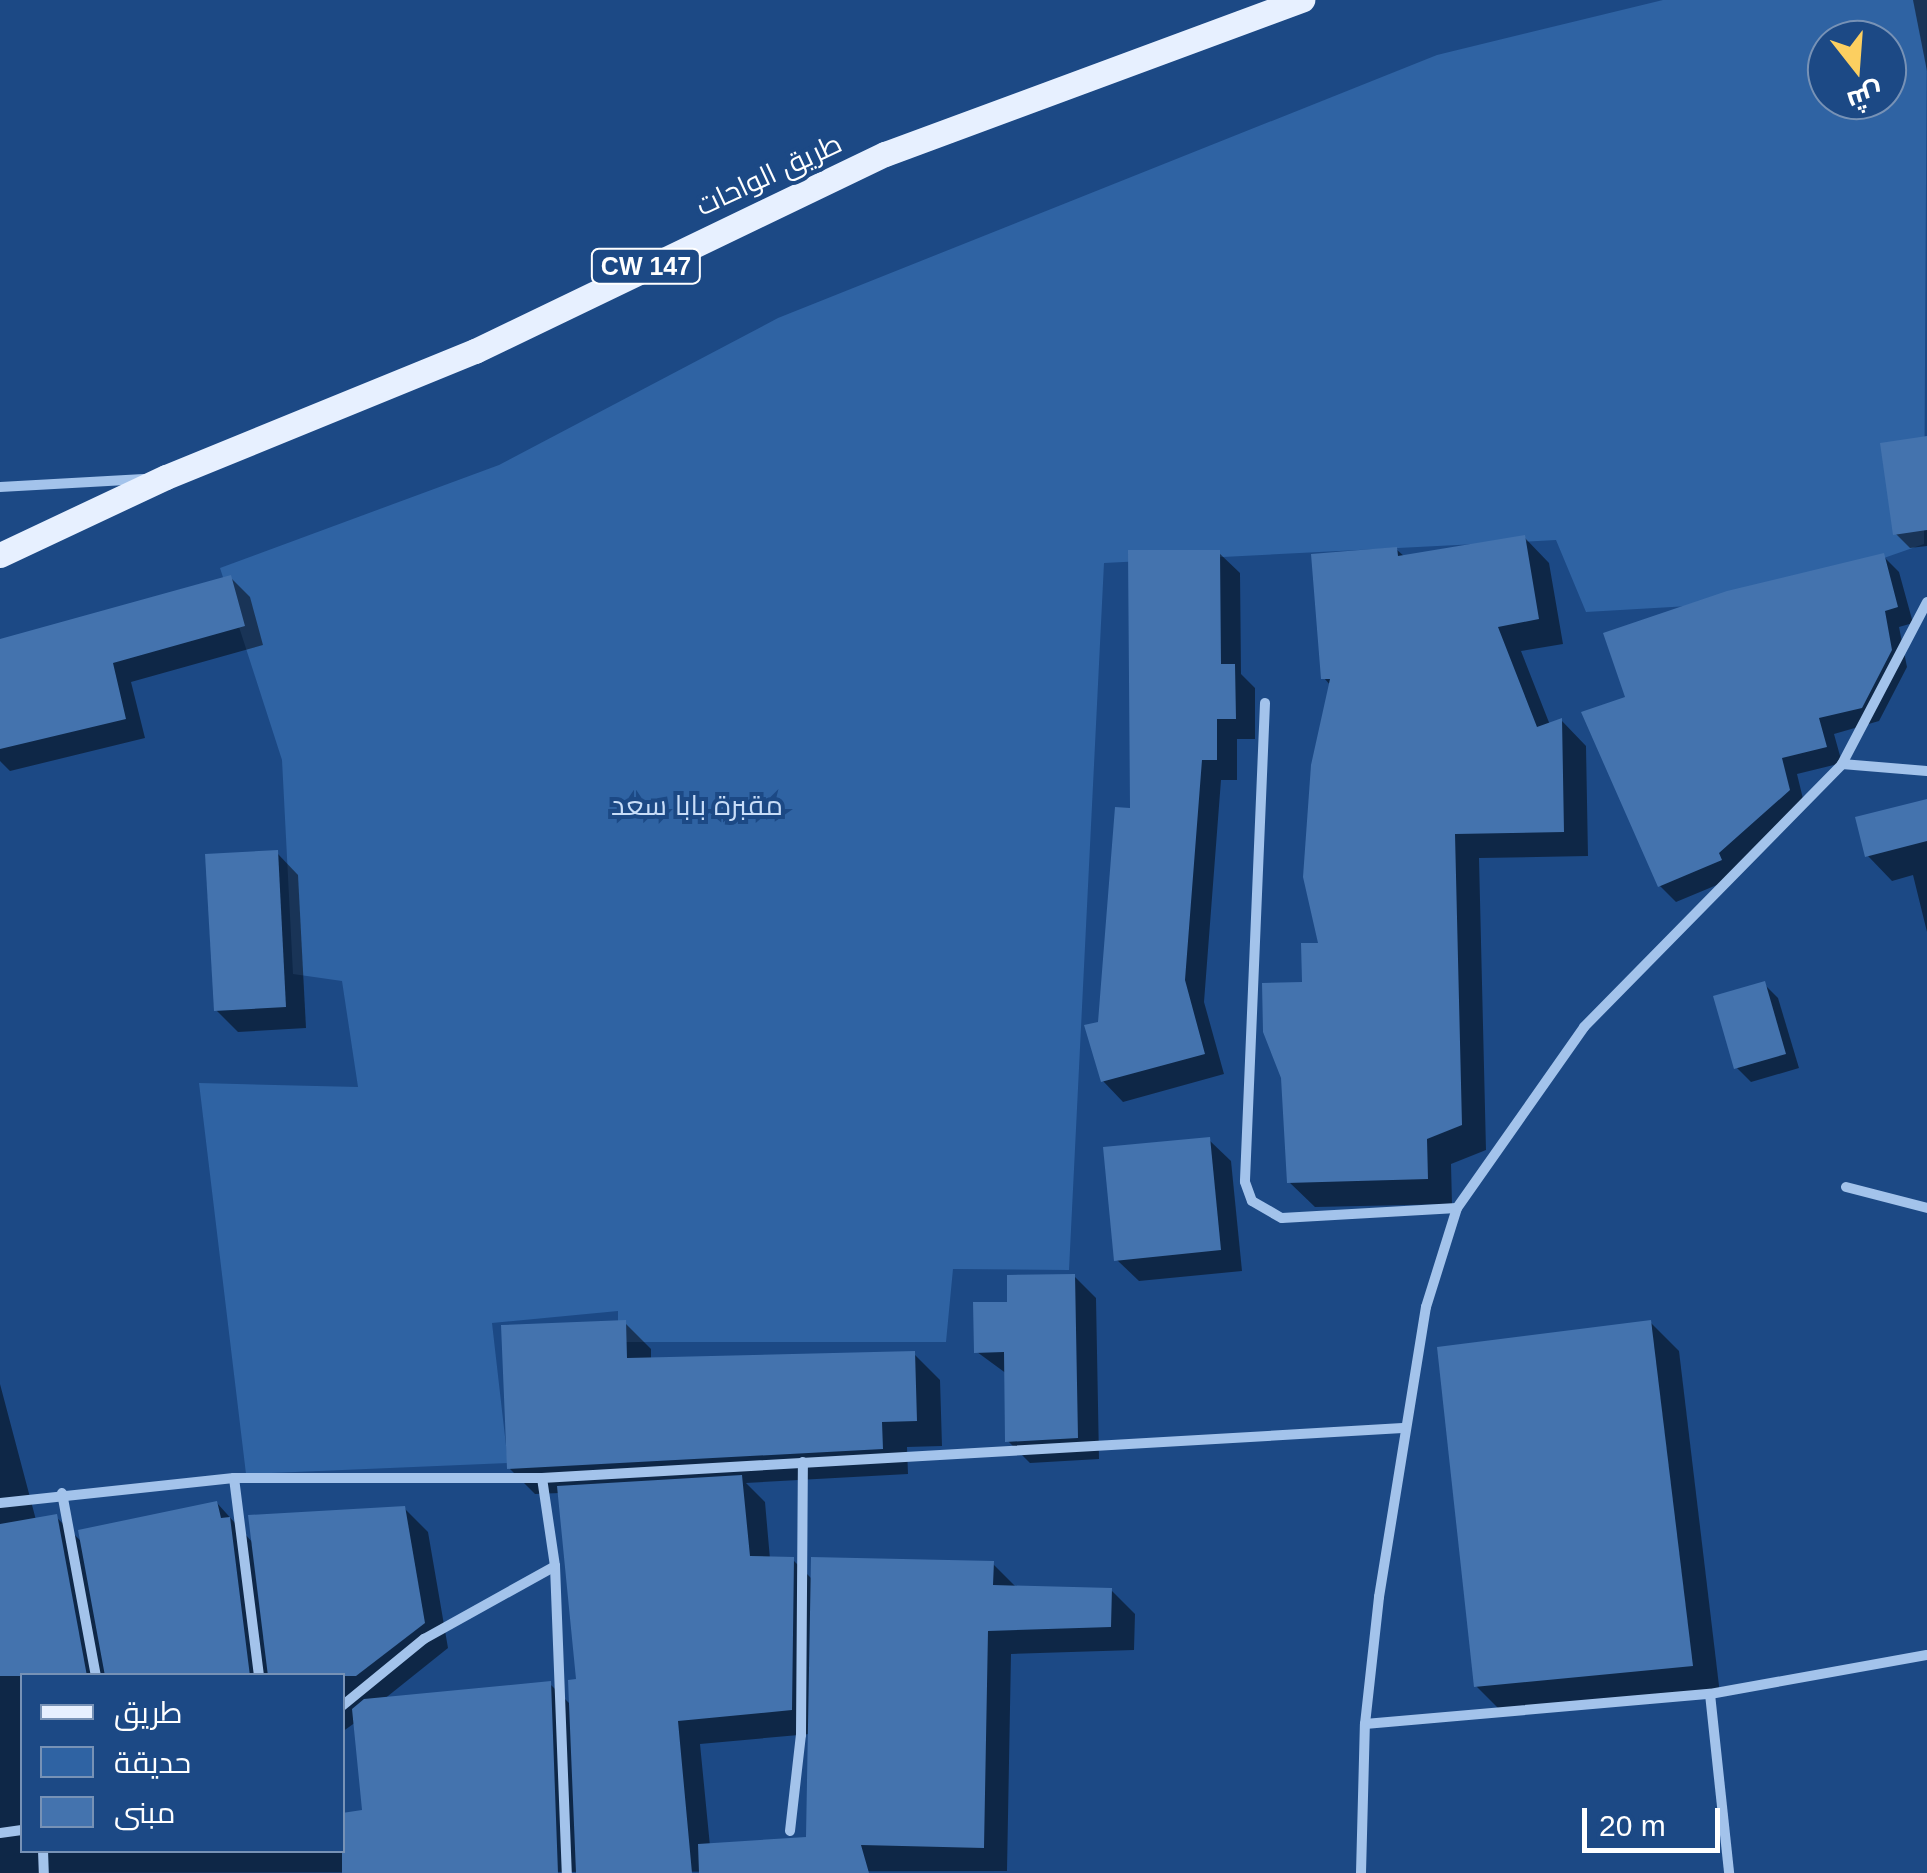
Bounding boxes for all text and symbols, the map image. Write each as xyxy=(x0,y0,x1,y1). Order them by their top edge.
north arrow xyxy=(1807,20,1907,120)
text: ش xyxy=(1844,77,1887,117)
street label: طريق الواحات xyxy=(691,127,847,223)
road number: CW 147 xyxy=(588,246,704,286)
park label: مقبرة بابا سعد xyxy=(611,789,783,823)
legend xyxy=(20,1673,345,1853)
text: طريق xyxy=(114,1696,183,1729)
text: حديقة xyxy=(114,1746,191,1779)
scale bar xyxy=(1587,1788,1724,1850)
text: مبنى xyxy=(114,1796,175,1829)
text: 20 m xyxy=(1599,1809,1666,1842)

